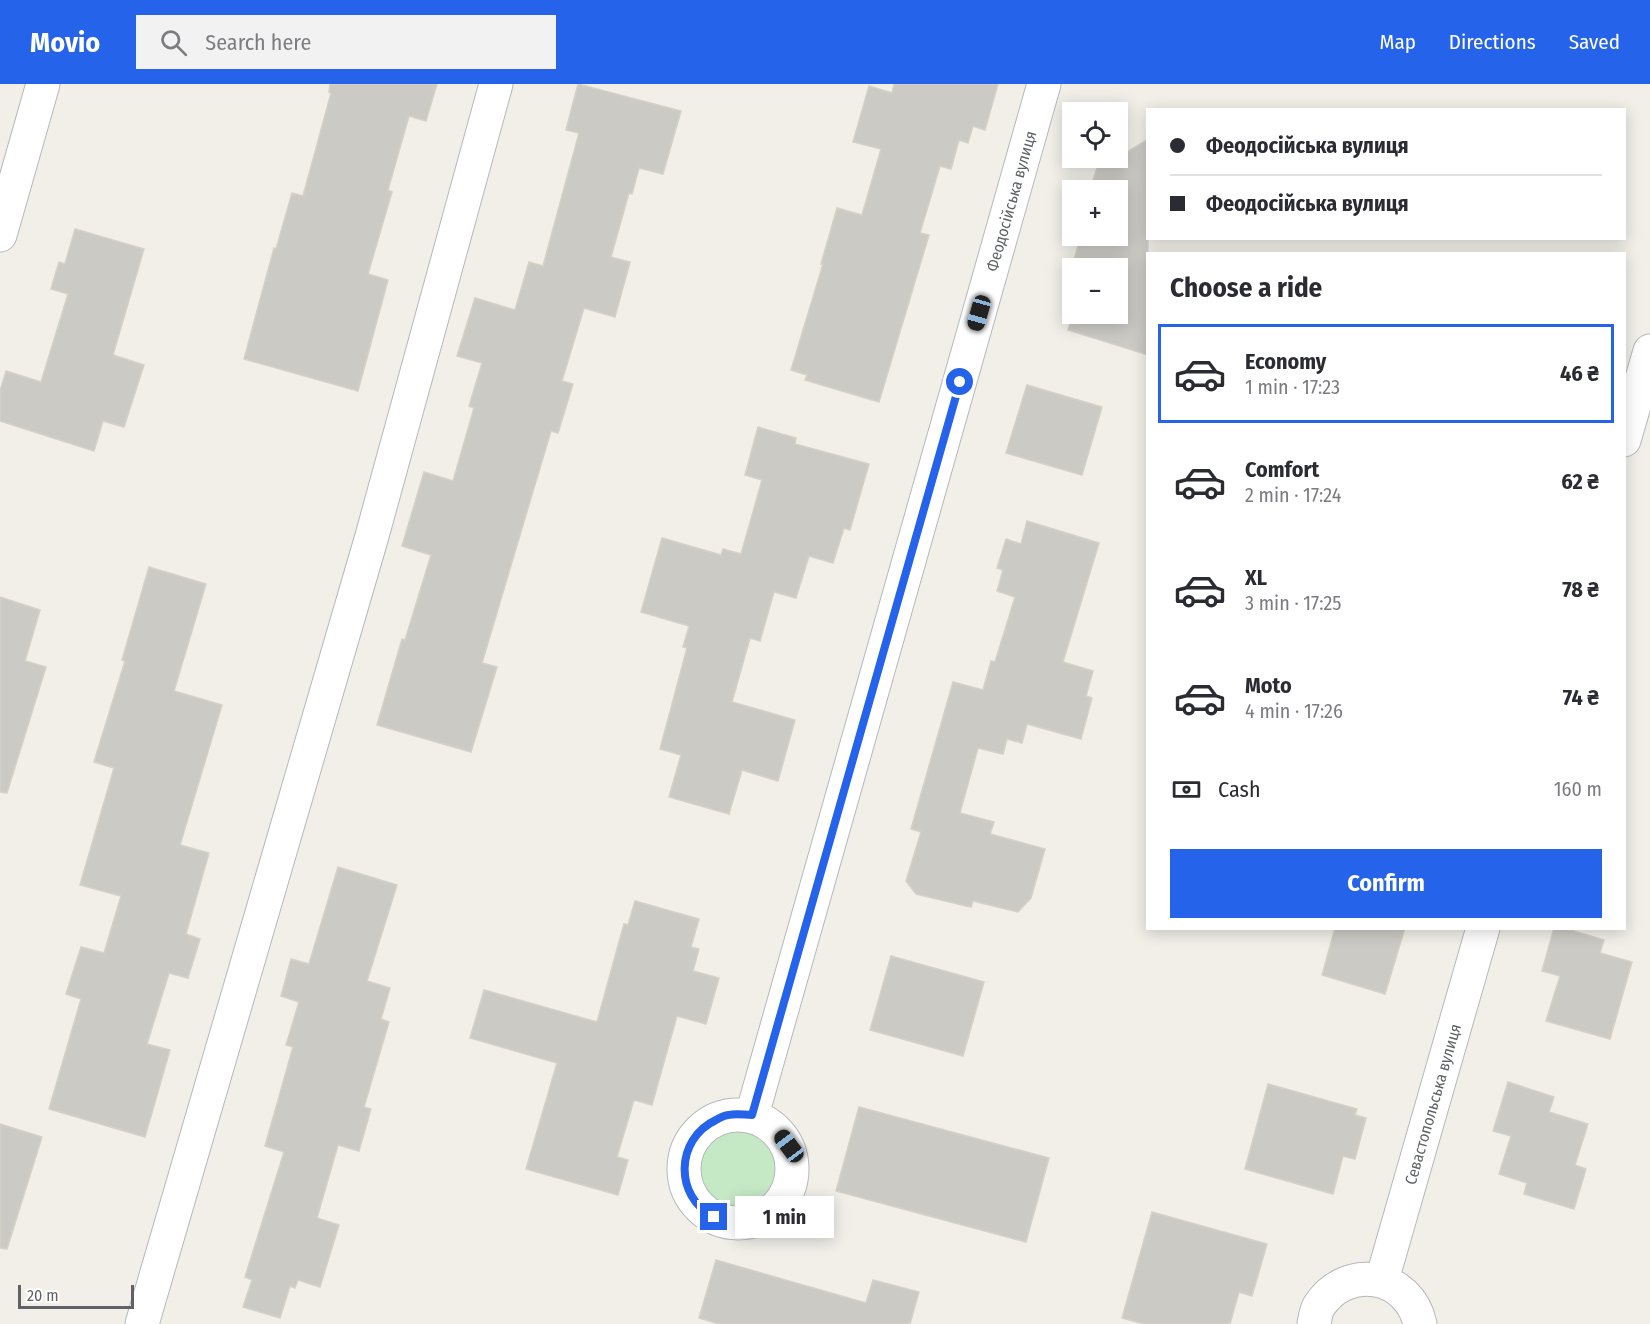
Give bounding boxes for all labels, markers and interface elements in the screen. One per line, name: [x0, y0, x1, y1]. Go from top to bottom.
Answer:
search box: [136, 15, 556, 69]
text: Movio: [30, 26, 100, 59]
icon: search: [157, 26, 190, 59]
text: Search here: [205, 29, 311, 56]
text: Map: [1379, 29, 1416, 55]
text: Directions: [1449, 29, 1536, 55]
text: Saved: [1569, 29, 1620, 55]
map controls: [1062, 102, 1128, 324]
button: locate: [1062, 102, 1128, 168]
street label: Феодосійська вулиця: [982, 129, 1040, 273]
text: Феодосійська вулиця: [1206, 132, 1409, 159]
button: +: [1062, 180, 1128, 246]
text: Феодосійська вулиця: [1206, 190, 1409, 217]
button: −: [1062, 258, 1128, 324]
text: Choose a ride: [1170, 272, 1322, 304]
car: [965, 293, 993, 333]
icon: car: [1173, 347, 1227, 401]
text: Economy: [1245, 348, 1326, 375]
text: 46 ₴: [1560, 360, 1599, 387]
route start: [946, 368, 973, 395]
text: 1 min · 17:23: [1245, 375, 1340, 399]
icon: car: [1173, 455, 1227, 509]
text: Comfort: [1245, 456, 1319, 483]
text: 62 ₴: [1561, 468, 1599, 495]
text: 2 min · 17:24: [1245, 483, 1341, 507]
icon: car: [1173, 563, 1227, 617]
text: XL: [1245, 564, 1267, 591]
text: 78 ₴: [1562, 576, 1599, 603]
text: 3 min · 17:25: [1245, 591, 1341, 615]
icon: car: [1173, 671, 1227, 725]
text: Moto: [1245, 672, 1292, 699]
text: 74 ₴: [1563, 684, 1599, 711]
text: 4 min · 17:26: [1245, 699, 1343, 723]
icon: cash: [1170, 773, 1203, 806]
text: Cash: [1218, 776, 1261, 803]
text: 160 m: [1554, 777, 1602, 801]
button: Confirm: [1170, 849, 1602, 918]
street label: Севастопольська вулиця: [1401, 1022, 1465, 1187]
car: [771, 1126, 807, 1166]
callout: 1 min: [735, 1196, 834, 1238]
route end: [700, 1203, 727, 1230]
text: 1 min: [763, 1205, 806, 1229]
scale bar: [18, 1282, 134, 1310]
text: 20 m: [27, 1286, 58, 1305]

